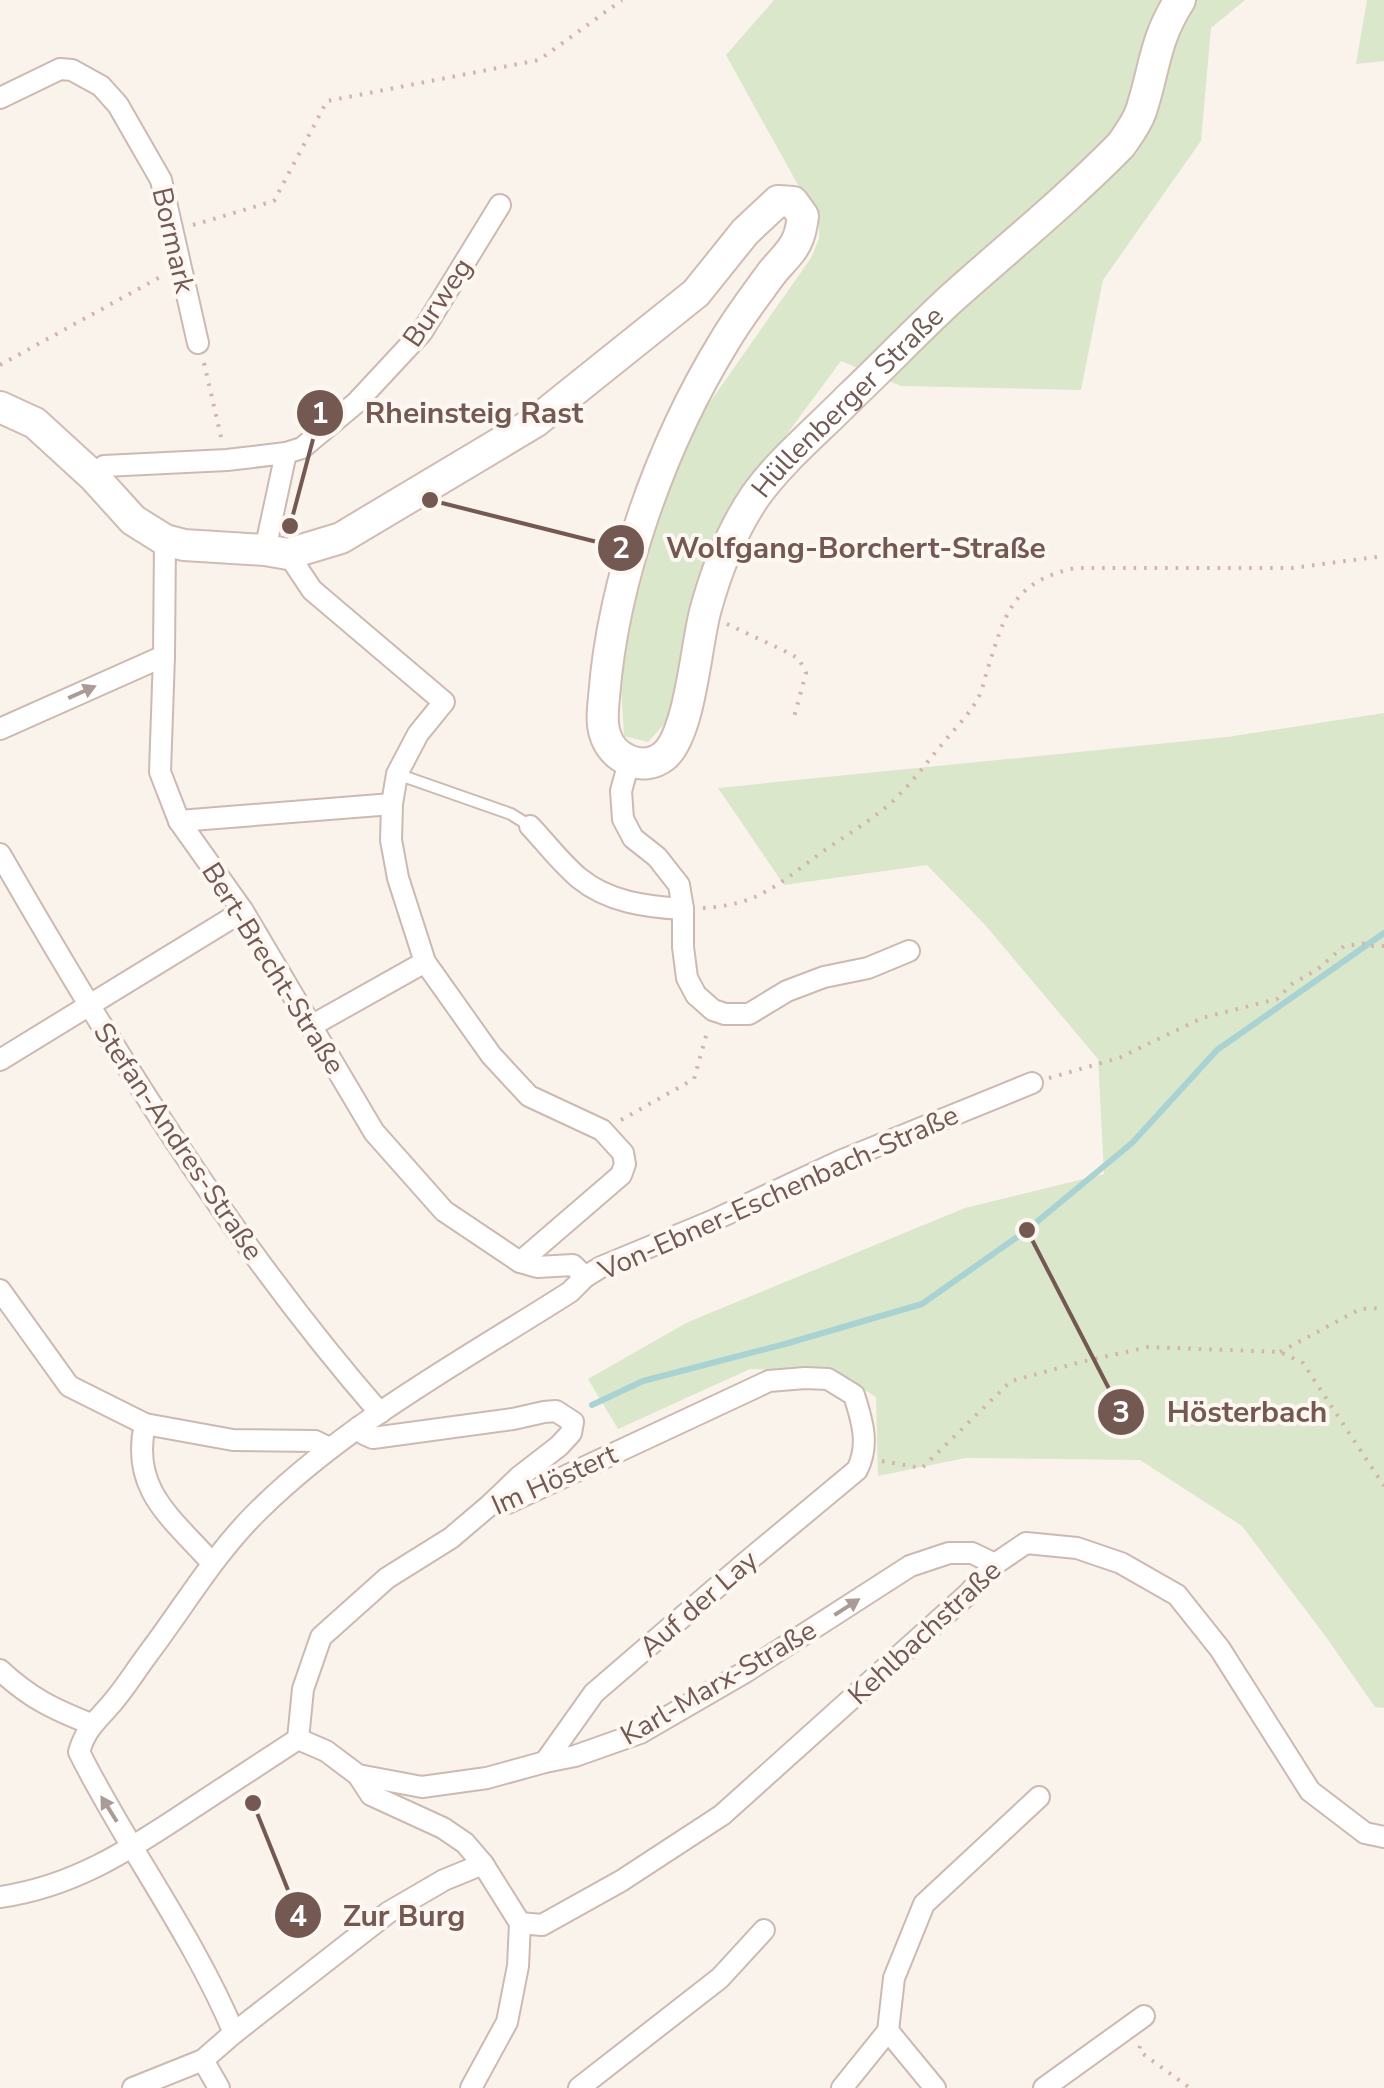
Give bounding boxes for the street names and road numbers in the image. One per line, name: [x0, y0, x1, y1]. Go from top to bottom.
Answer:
street label: Bormark: [142, 184, 204, 298]
street label: Burweg: [394, 250, 482, 355]
street label: Hüllenberger Straße: [743, 298, 952, 506]
street label: Bert-Brecht-Straße: [193, 855, 354, 1082]
street label: Stefan-Andres-Straße: [84, 1015, 272, 1268]
street label: Von-Ebner-Eschenbach-Straße: [592, 1096, 964, 1290]
street label: Im Höstert: [486, 1435, 623, 1524]
street label: Auf der Lay: [631, 1541, 766, 1666]
street label: Kehlbachstraße: [840, 1552, 1009, 1714]
street label: Karl-Marx-Straße: [614, 1611, 823, 1754]

